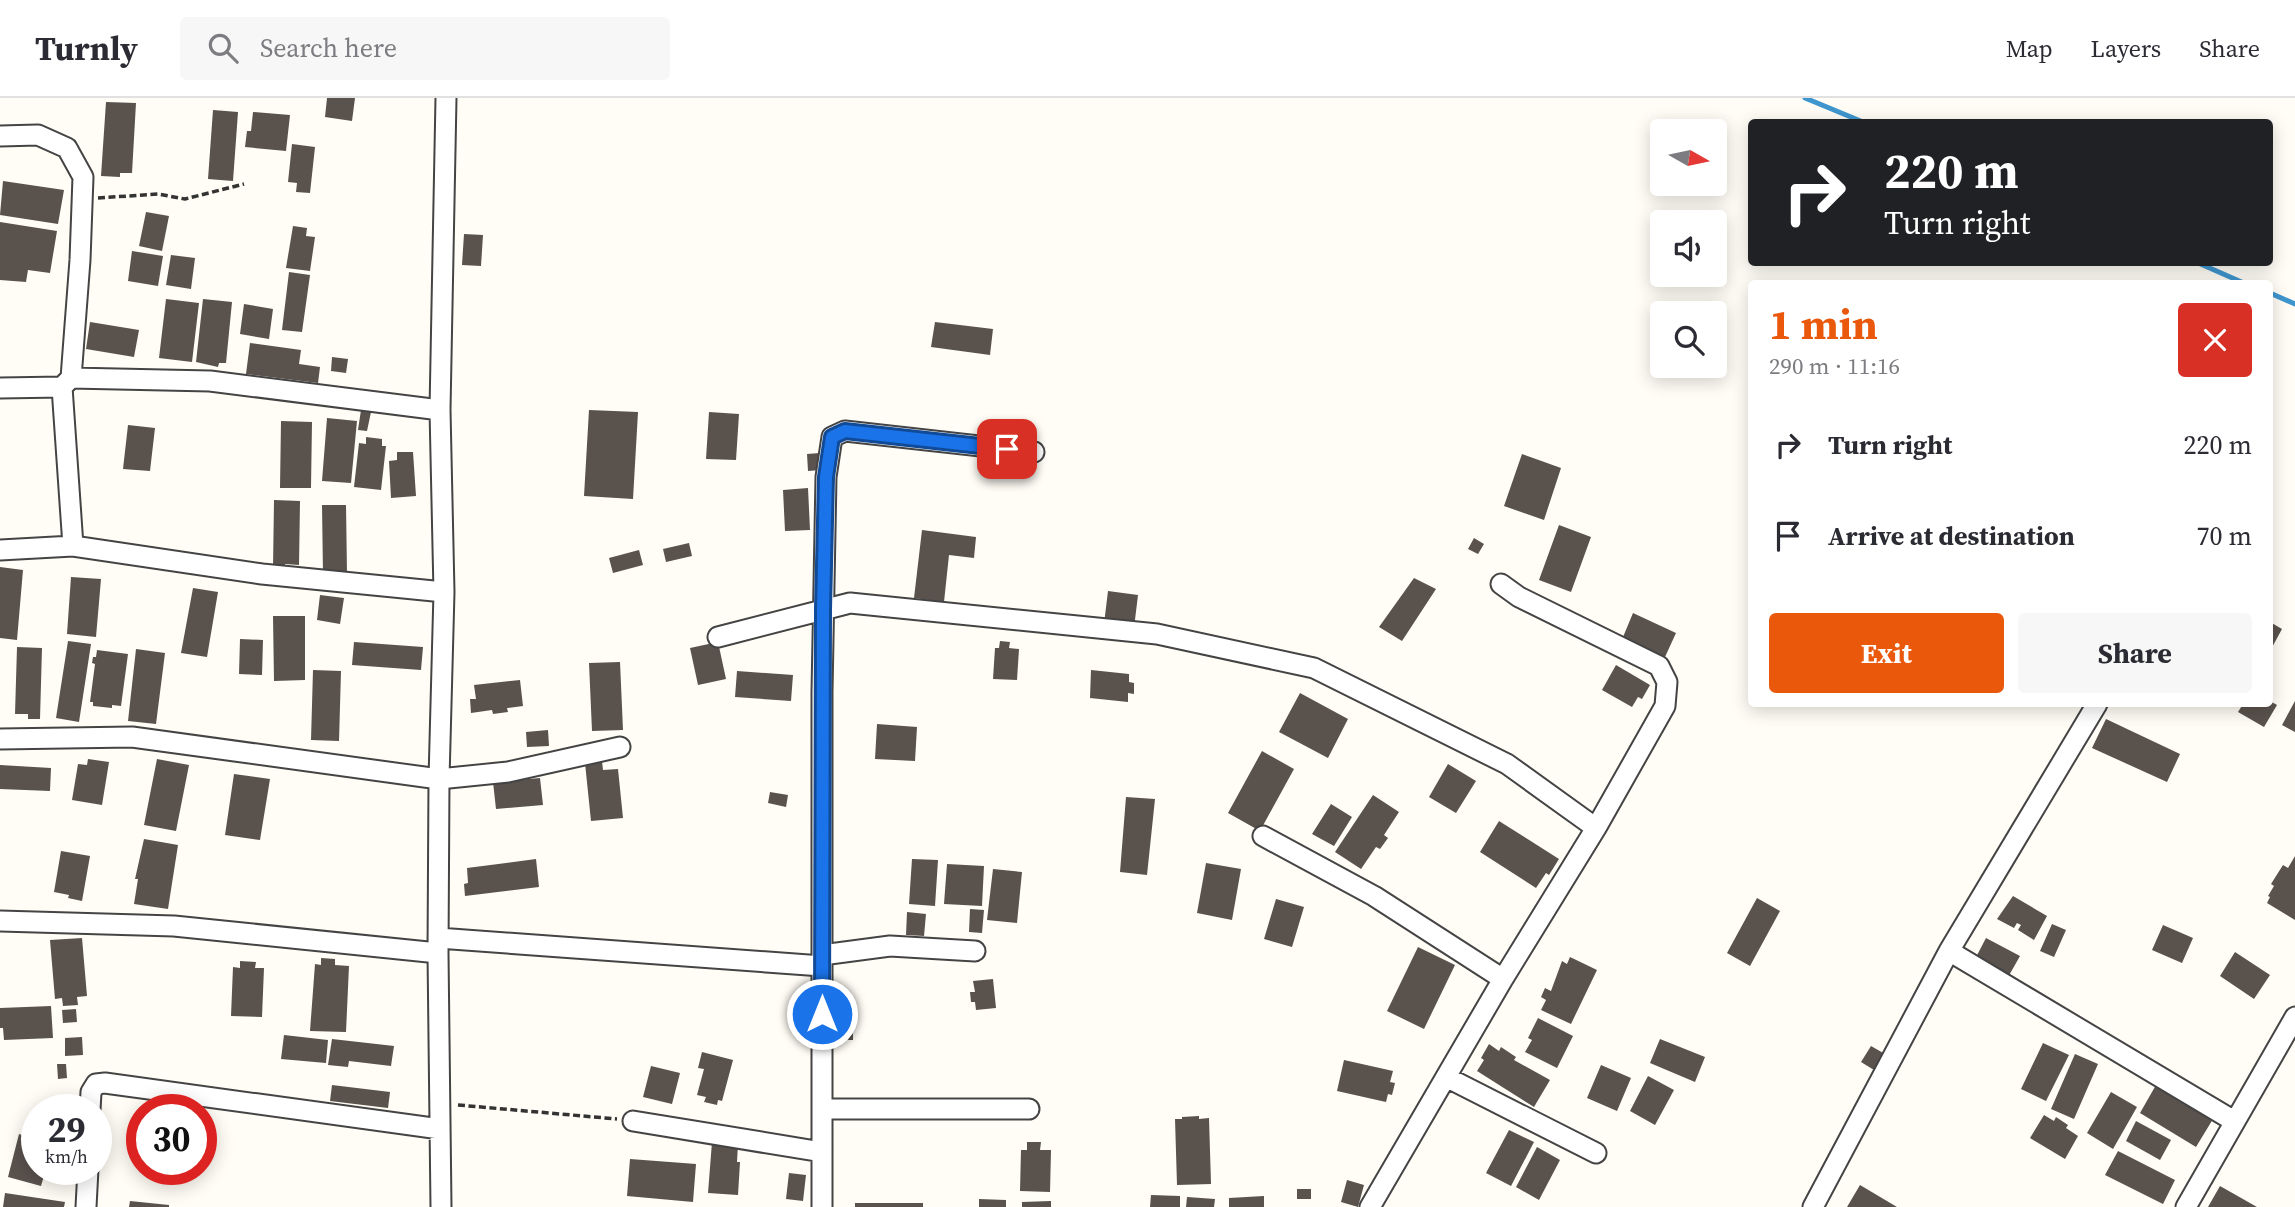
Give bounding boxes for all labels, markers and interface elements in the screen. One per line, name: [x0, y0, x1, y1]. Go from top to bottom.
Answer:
search box: [180, 17, 670, 80]
text: Turnly: [35, 26, 138, 71]
icon: search: [204, 29, 242, 67]
text: Search here: [260, 30, 397, 66]
text: Map: [2006, 32, 2053, 65]
text: Layers: [2091, 32, 2161, 65]
text: Share: [2199, 32, 2260, 65]
north arrow: [1650, 119, 1727, 196]
map controls: [1650, 119, 1727, 378]
text: 220 m: [1884, 137, 2019, 204]
icon: right: [1769, 147, 1860, 238]
text: Turn right: [1884, 201, 2030, 245]
button: sound: [1650, 210, 1727, 287]
text: 1 min: [1769, 295, 1878, 353]
button: search: [1650, 301, 1727, 378]
button: close: [2178, 303, 2252, 377]
text: 290 m · 11:16: [1769, 350, 1900, 382]
pin: [977, 419, 1037, 479]
icon: right: [1769, 426, 1807, 464]
text: Turn right: [1828, 427, 1952, 463]
text: 220 m: [2184, 427, 2252, 463]
icon: arrive: [988, 430, 1026, 468]
icon: arrive: [1769, 517, 1807, 555]
text: Arrive at destination: [1828, 518, 2075, 554]
text: 70 m: [2197, 518, 2252, 554]
button: Exit: [1769, 613, 2004, 693]
button: Share: [2018, 613, 2252, 693]
position arrow: [785, 977, 859, 1051]
speed limit sign: 30: [126, 1094, 217, 1185]
text: 29: [48, 1106, 85, 1154]
text: km/h: [45, 1144, 88, 1169]

